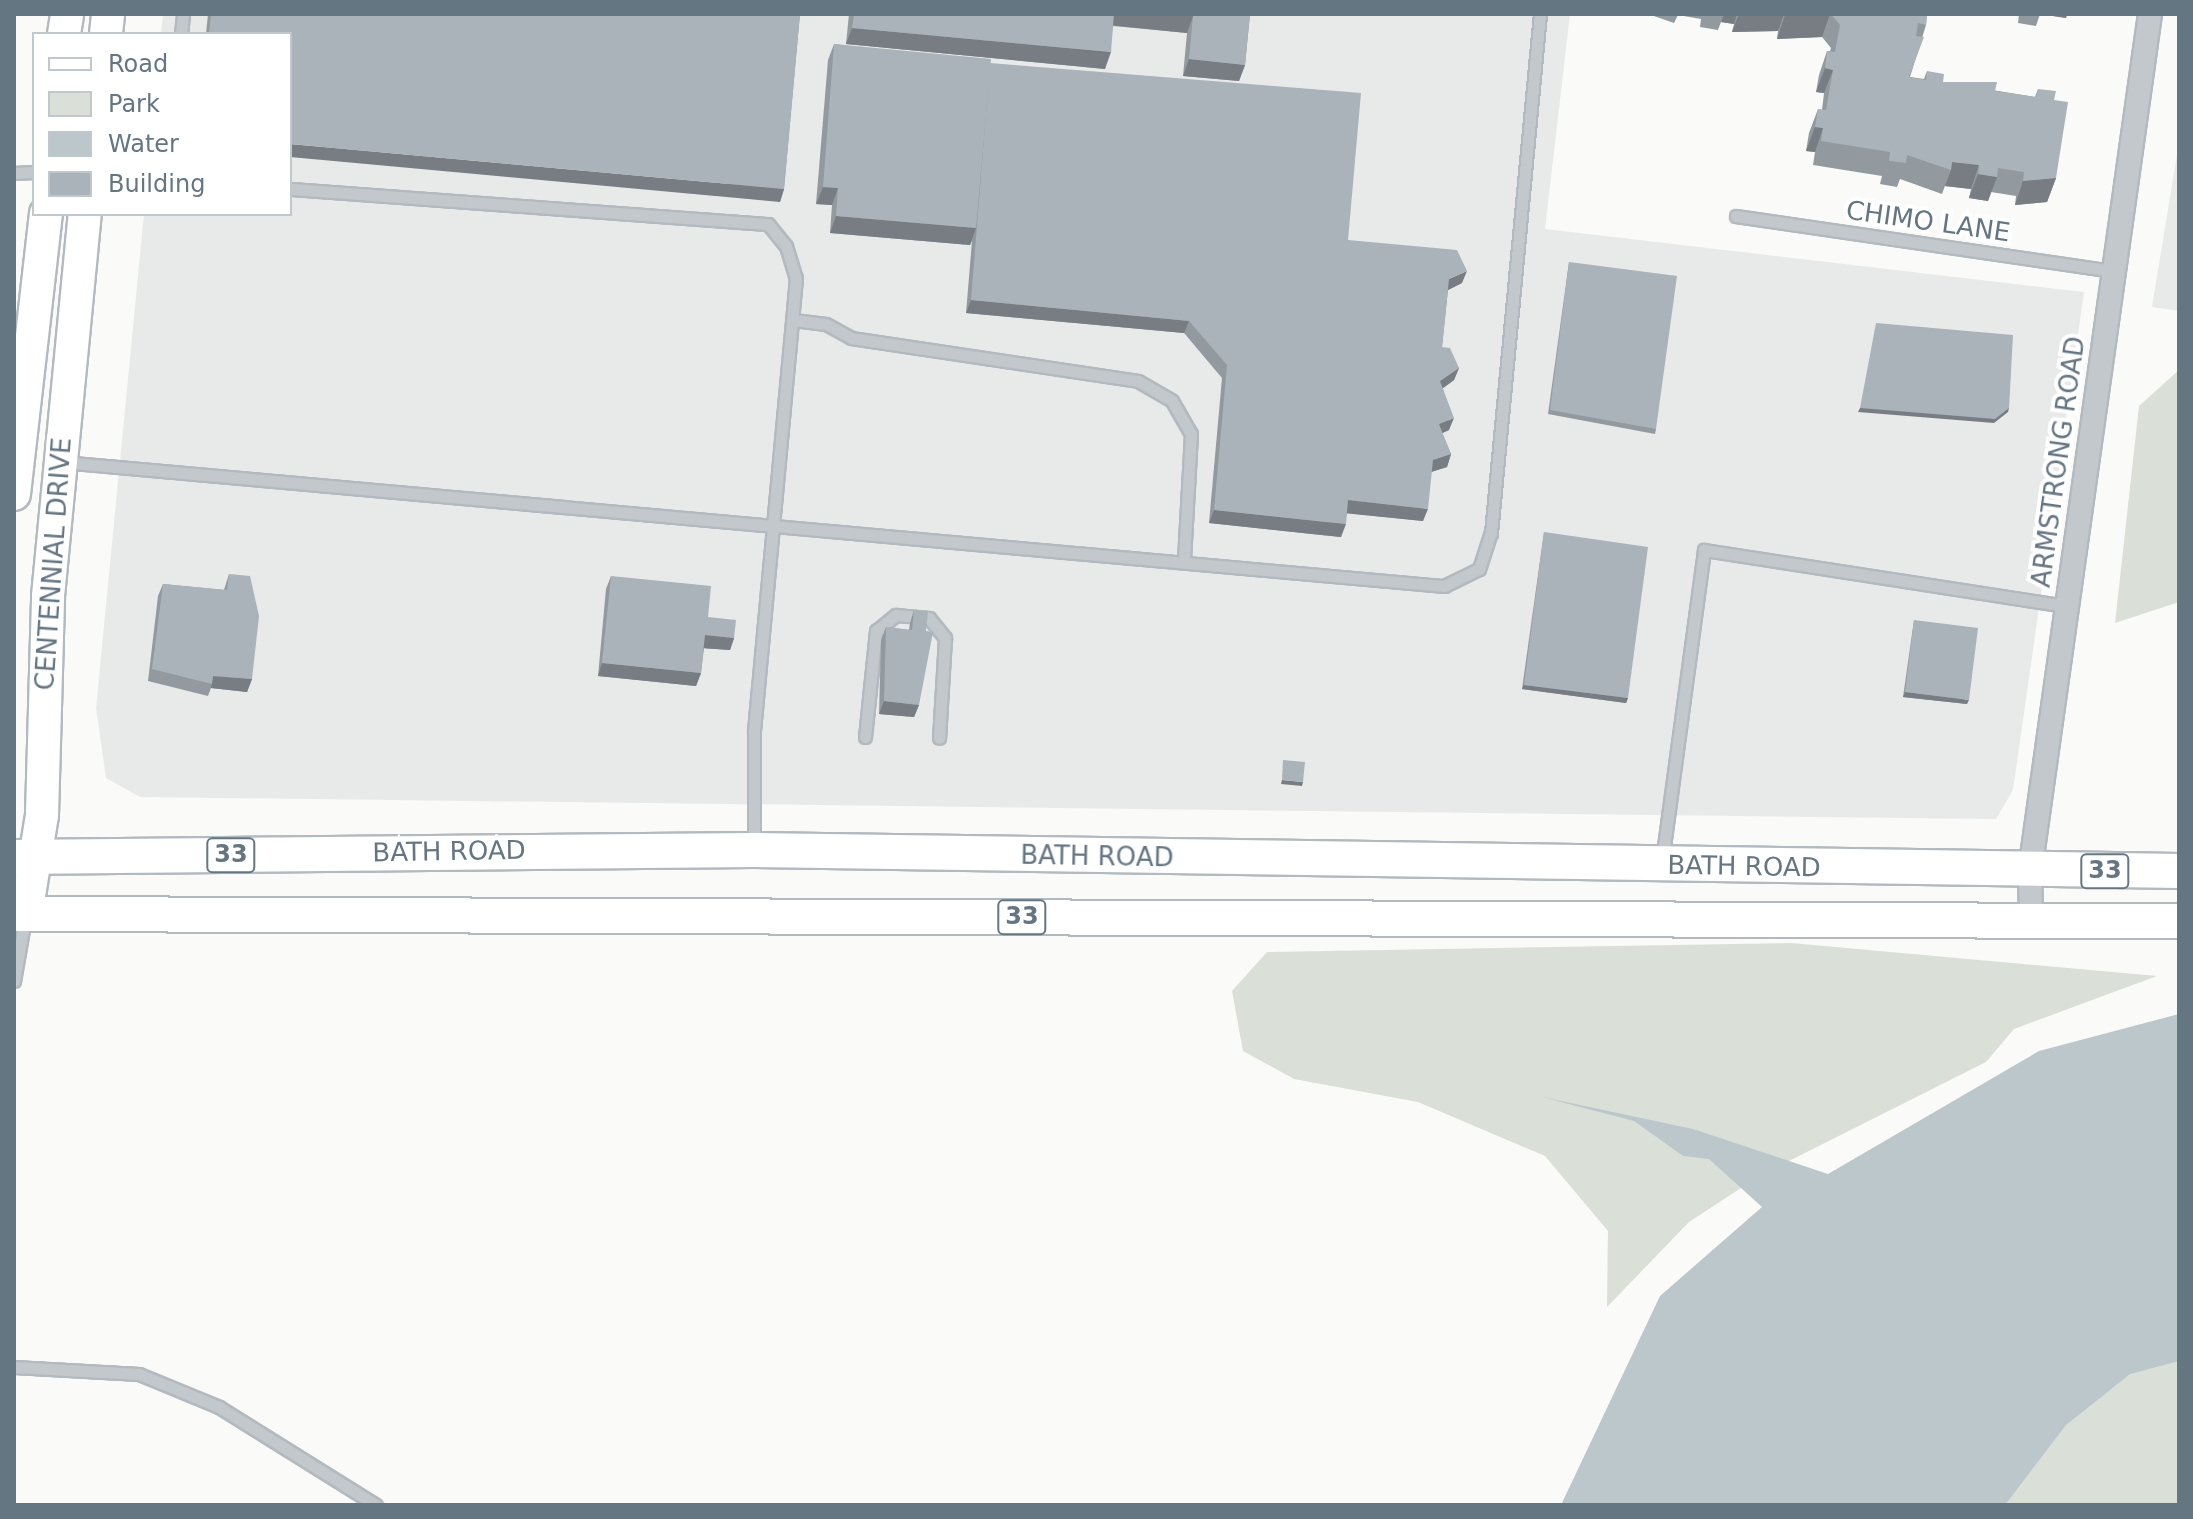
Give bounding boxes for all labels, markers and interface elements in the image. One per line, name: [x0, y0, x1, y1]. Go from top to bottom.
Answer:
legend: [32, 32, 292, 216]
text: Road: [108, 50, 168, 78]
text: Park: [108, 90, 160, 118]
text: Water: [108, 130, 179, 158]
text: Building: [108, 170, 205, 198]
street label: CHIMO LANE: [1844, 195, 2012, 249]
street label: ARMSTRONG ROAD: [2026, 335, 2092, 589]
street label: CENTENNIAL DRIVE: [30, 437, 78, 691]
road number: 33: [205, 835, 257, 875]
street label: BATH ROAD: [372, 835, 526, 869]
street label: BATH ROAD: [1020, 840, 1174, 874]
street label: BATH ROAD: [1667, 850, 1821, 884]
road number: 33: [2079, 851, 2131, 891]
road number: 33: [996, 897, 1048, 937]

